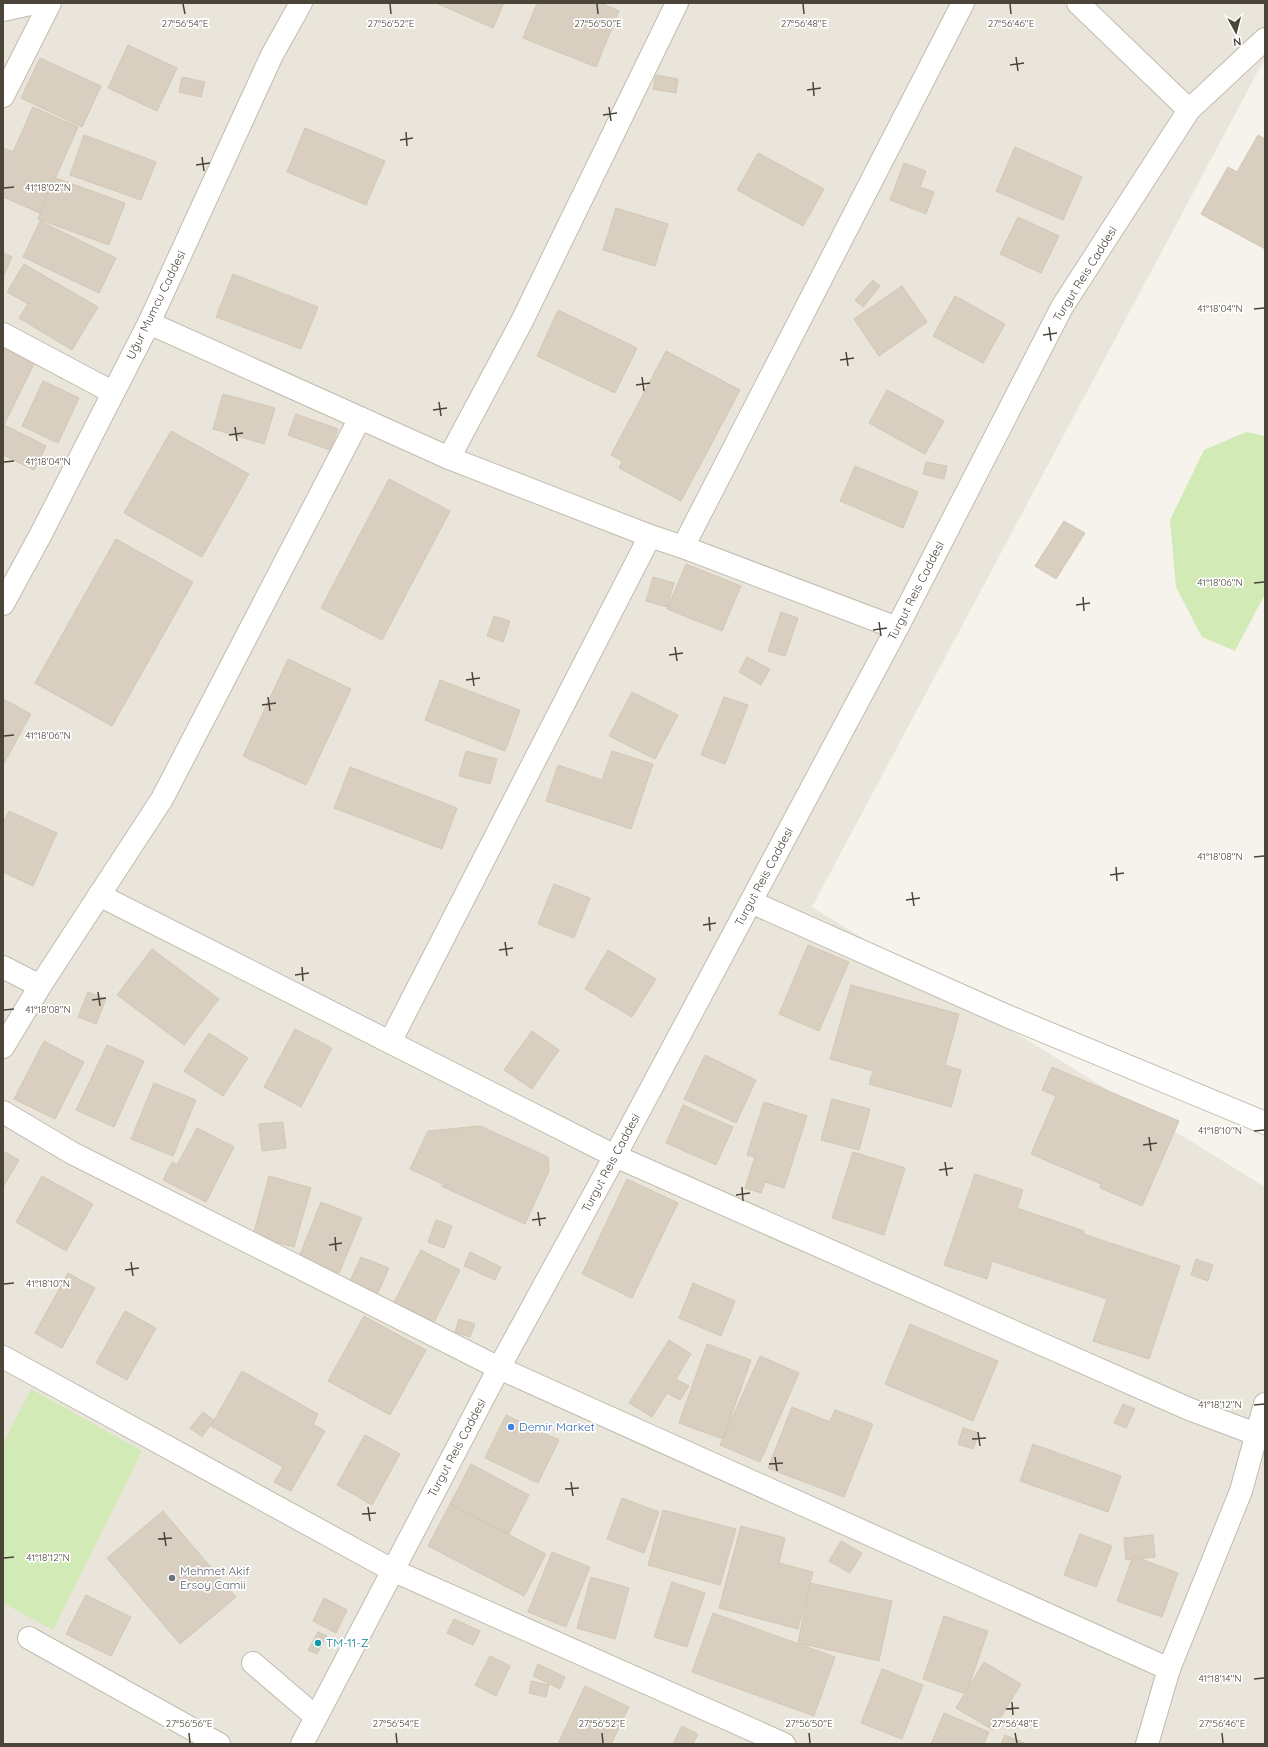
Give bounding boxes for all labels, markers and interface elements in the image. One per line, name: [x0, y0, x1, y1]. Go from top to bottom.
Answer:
north arrow: [1216, 12, 1256, 52]
text: 27°56'54"E: [162, 17, 209, 30]
text: 27°56'52"E: [367, 17, 415, 30]
text: 27°56'50"E: [574, 17, 622, 30]
text: 27°56'48"E: [781, 17, 828, 30]
text: 27°56'46"E: [988, 17, 1035, 30]
text: N: [1232, 34, 1242, 49]
text: 41°18'02"N: [25, 181, 71, 194]
street label: Turgut Reis Caddesi: [1049, 223, 1120, 324]
street label: Uğur Mumcu Caddesi: [123, 248, 188, 362]
text: 41°18'04"N: [1197, 302, 1243, 315]
text: 41°18'04"N: [25, 455, 71, 468]
street label: Turgut Reis Caddesi: [884, 539, 947, 643]
text: 41°18'06"N: [1197, 576, 1243, 589]
text: 41°18'06"N: [25, 729, 71, 742]
street label: Turgut Reis Caddesi: [731, 825, 796, 929]
text: 41°18'08"N: [1197, 850, 1243, 863]
text: 41°18'08"N: [25, 1003, 71, 1016]
street label: Turgut Reis Caddesi: [578, 1111, 643, 1215]
text: 41°18'10"N: [1198, 1124, 1242, 1137]
text: 41°18'10"N: [26, 1277, 70, 1290]
street label: Turgut Reis Caddesi: [424, 1396, 489, 1500]
text: 41°18'12"N: [1198, 1398, 1242, 1411]
place label: Demir Market: [519, 1419, 595, 1434]
marker: Demir Market: [506, 1422, 516, 1432]
text: 41°18'12"N: [26, 1551, 70, 1564]
place label: Mehmet Akif Ersoy Camii: [180, 1563, 250, 1592]
marker: Mehmet Akif Ersoy Camii: [167, 1573, 177, 1583]
place label: TM-11-Z: [326, 1635, 369, 1650]
marker: TM-11-Z: [313, 1638, 323, 1648]
text: 41°18'14"N: [1198, 1672, 1242, 1685]
text: 27°56'56"E: [166, 1717, 213, 1730]
text: 27°56'54"E: [373, 1717, 420, 1730]
text: 27°56'52"E: [578, 1717, 626, 1730]
text: 27°56'50"E: [785, 1717, 833, 1730]
text: 27°56'48"E: [992, 1717, 1039, 1730]
text: 27°56'46"E: [1199, 1717, 1246, 1730]

